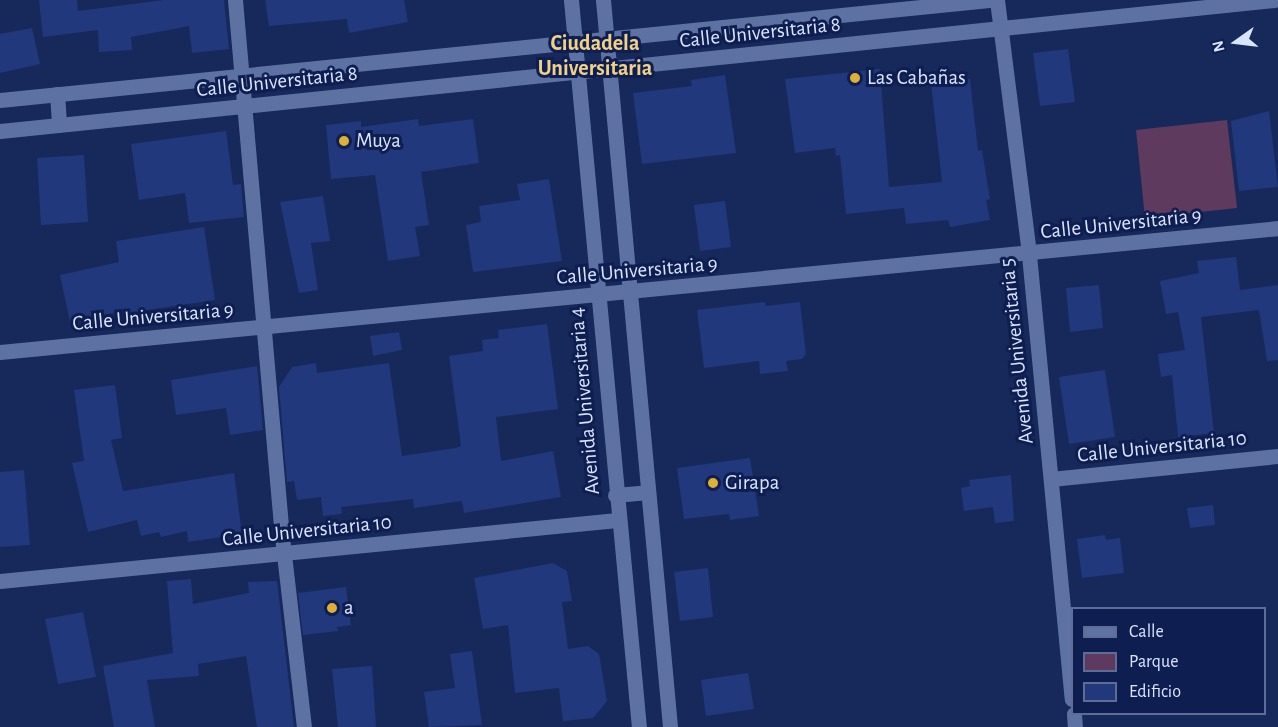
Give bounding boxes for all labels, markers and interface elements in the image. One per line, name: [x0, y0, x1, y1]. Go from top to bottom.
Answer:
street label: Calle Universitaria 8: [678, 12, 842, 54]
north arrow: [1206, 12, 1266, 72]
district label: Ciudadela Universitaria: [538, 30, 652, 82]
text: N: [1209, 39, 1228, 54]
street label: Calle Universitaria 8: [195, 61, 359, 103]
place label: Las Cabañas: [867, 65, 966, 91]
marker: Las Cabañas: [848, 71, 862, 85]
place label: Muya: [356, 128, 401, 154]
marker: Muya: [337, 134, 351, 148]
street label: Calle Universitaria 9: [1039, 203, 1203, 245]
street label: Calle Universitaria 9: [555, 251, 719, 291]
street label: Avenida Universitaria 5: [995, 257, 1039, 445]
street label: Calle Universitaria 9: [71, 297, 235, 337]
street label: Avenida Universitaria 4: [564, 306, 606, 496]
street label: Calle Universitaria 10: [1076, 426, 1248, 468]
place label: Girapa: [725, 470, 779, 496]
marker: Girapa: [706, 476, 720, 490]
street label: Calle Universitaria 10: [221, 510, 393, 552]
place label: a: [344, 595, 354, 621]
marker: a: [325, 601, 339, 615]
legend: [1071, 607, 1266, 715]
text: Calle: [1129, 623, 1164, 641]
text: Parque: [1129, 653, 1178, 671]
text: Edificio: [1129, 683, 1181, 701]

